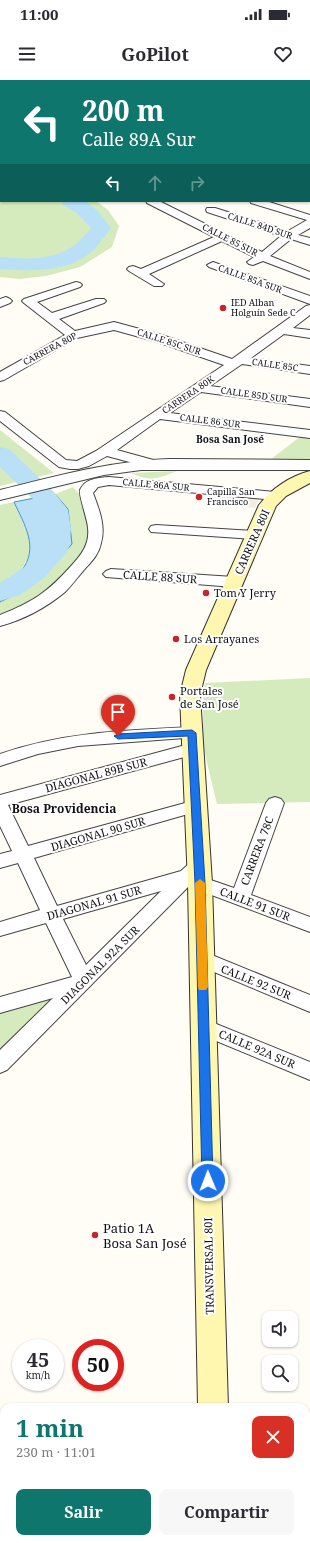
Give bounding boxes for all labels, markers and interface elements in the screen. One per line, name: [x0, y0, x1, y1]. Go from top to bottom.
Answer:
text: 11:00: [20, 4, 58, 24]
text: GoPilot: [121, 42, 189, 66]
icon: menu: [16, 43, 38, 65]
icon: heart: [272, 43, 294, 65]
text: 200 m: [82, 91, 164, 129]
icon: left: [16, 96, 68, 148]
text: Calle 89A Sur: [82, 127, 196, 151]
icon: left: [102, 172, 124, 194]
icon: ahead: [144, 172, 166, 194]
icon: right: [186, 172, 208, 194]
street label: CALLE 84D SUR: [226, 209, 294, 242]
street label: CALLE 85 SUR: [200, 220, 260, 259]
street label: CALLE 85A SUR: [216, 261, 284, 296]
place label: IED Alban Holguín Sede C: [231, 296, 296, 319]
marker: IED Alban Holguín Sede C: [218, 303, 228, 313]
street label: CALLE 85C SUR: [136, 325, 203, 358]
street label: CARRERA 80P: [21, 329, 80, 368]
street label: CALLE 85C: [251, 355, 300, 374]
street label: CARRERA 80K: [159, 372, 217, 417]
street label: CALLE 85D SUR: [220, 383, 288, 406]
street label: CALLE 86 SUR: [179, 410, 241, 431]
district label: Bosa San José: [196, 432, 264, 446]
street label: CALLE 86A SUR: [122, 475, 190, 494]
place label: Capilla San Francisco: [207, 485, 255, 508]
marker: Capilla San Francisco: [194, 492, 204, 502]
street label: CARRERA 80I: [230, 507, 273, 577]
street label: CALLE 88 SUR: [123, 566, 198, 587]
place label: Tom Y Jerry: [214, 585, 277, 600]
marker: Tom Y Jerry: [201, 588, 211, 598]
place label: Los Arrayanes: [184, 631, 259, 646]
marker: Los Arrayanes: [171, 634, 181, 644]
place label: Portales de San José: [180, 683, 239, 711]
marker: Portales de San José: [167, 692, 177, 702]
pin: [101, 695, 135, 736]
icon: arrive: [107, 701, 129, 723]
street label: DIAGONAL 89B SUR: [43, 753, 149, 795]
district label: Bosa Providencia: [12, 800, 116, 817]
street label: DIAGONAL 90 SUR: [49, 813, 148, 854]
street label: CARRERA 78C: [237, 814, 277, 887]
street label: DIAGONAL 91 SUR: [45, 882, 144, 923]
street label: CALLE 91 SUR: [218, 883, 293, 924]
street label: DIAGONAL 92A SUR: [57, 922, 143, 1007]
street label: CALLE 92 SUR: [219, 961, 294, 1003]
street label: CALLE 92A SUR: [217, 1026, 299, 1072]
position arrow: [187, 1160, 229, 1202]
street label: TRANSVERSAL 80I: [200, 1217, 217, 1315]
place label: Patio 1A Bosa San José: [103, 1219, 187, 1252]
marker: Patio 1A Bosa San José: [90, 1230, 100, 1240]
map controls: [262, 1311, 298, 1391]
button: sound: [262, 1311, 298, 1347]
speed limit sign: 50: [72, 1339, 124, 1391]
text: 45: [27, 1346, 49, 1373]
button: search: [262, 1355, 298, 1391]
text: km/h: [26, 1368, 50, 1382]
text: 1 min: [16, 1411, 84, 1444]
button: close: [252, 1416, 294, 1458]
text: 230 m · 11:01: [16, 1443, 96, 1461]
button: Salir: [16, 1489, 151, 1535]
button: Compartir: [159, 1489, 294, 1535]

